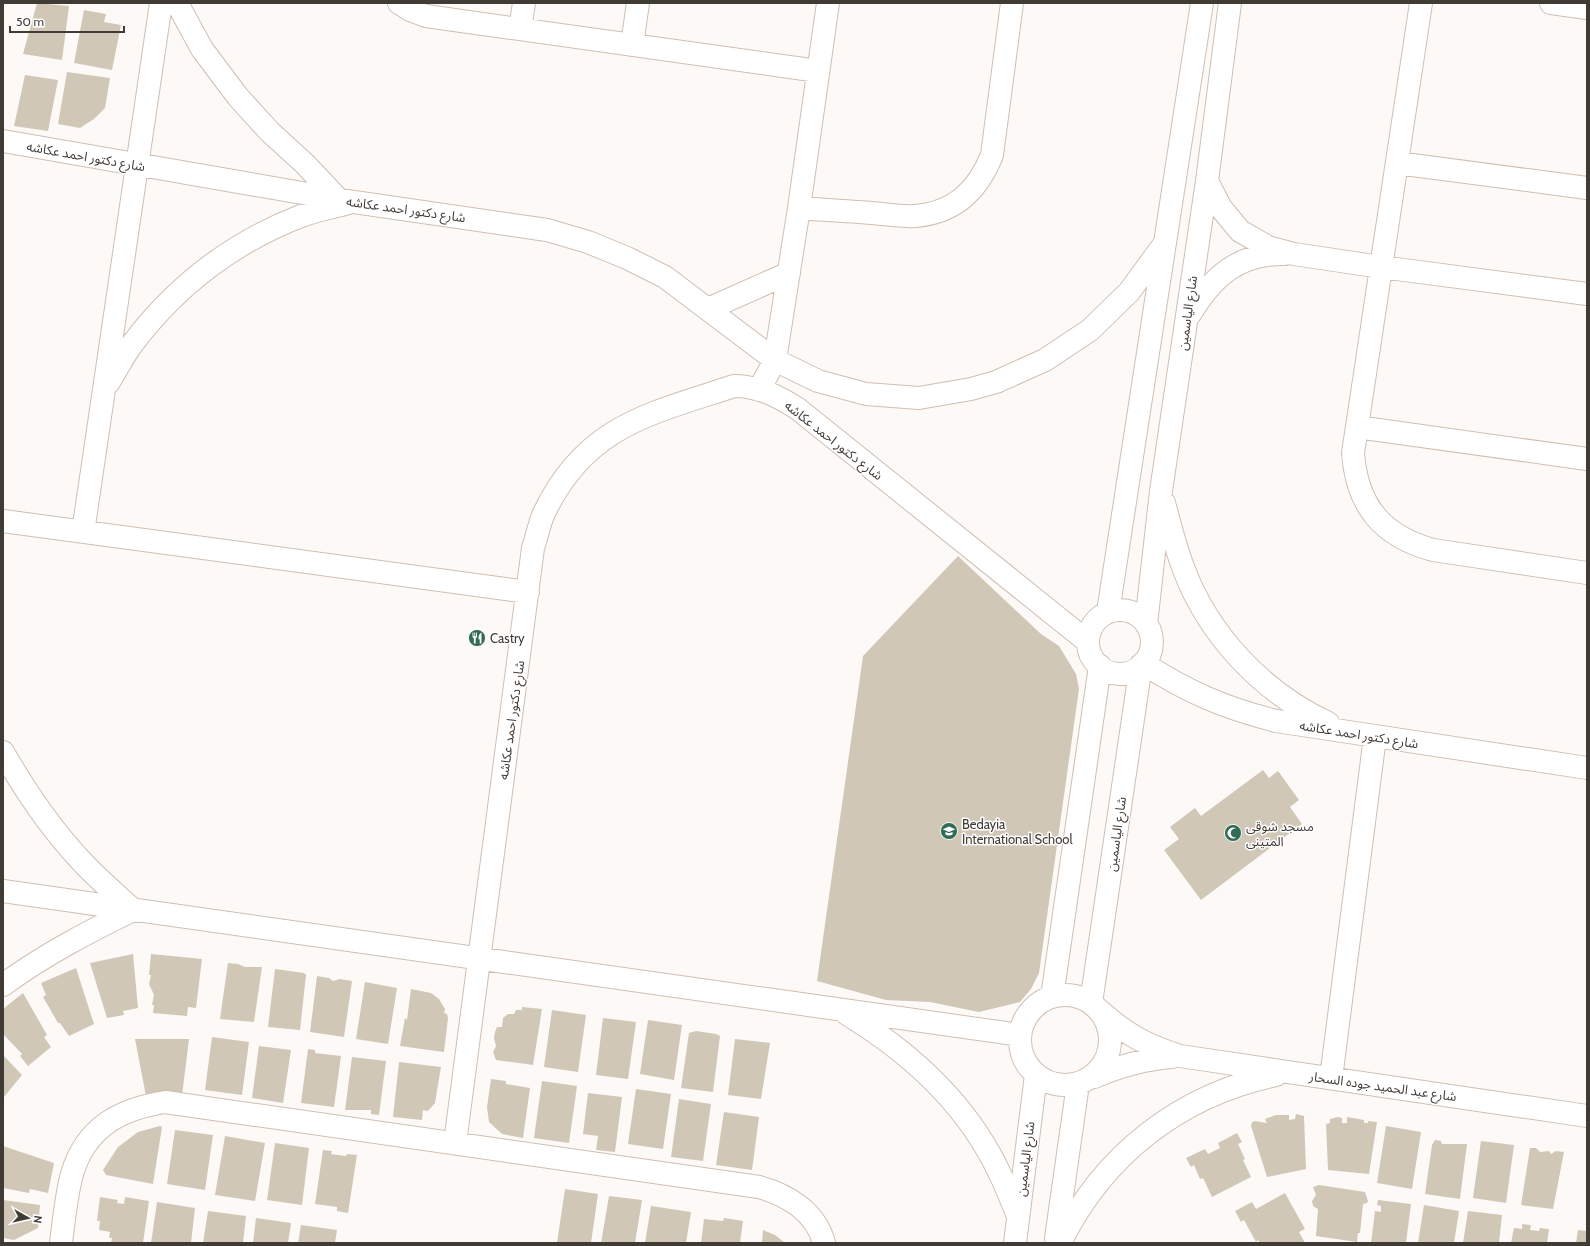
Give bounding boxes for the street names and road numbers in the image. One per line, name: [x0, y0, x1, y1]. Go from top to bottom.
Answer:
street label: شارع دكتور احمد عكاشه: [25, 138, 147, 177]
street label: شارع دكتور احمد عكاشه: [345, 193, 467, 228]
street label: شارع الياسمين: [1174, 275, 1203, 352]
street label: شارع دكتور احمد عكاشه: [780, 397, 886, 486]
street label: شارع دكتور احمد عكاشه: [495, 659, 530, 781]
street label: شارع دكتور احمد عكاشه: [1298, 717, 1420, 754]
street label: شارع الياسمين: [1103, 796, 1132, 873]
street label: شارع عبد الحميد جوده السحار: [1307, 1068, 1458, 1107]
street label: شارع الياسمين: [1012, 1121, 1041, 1198]

